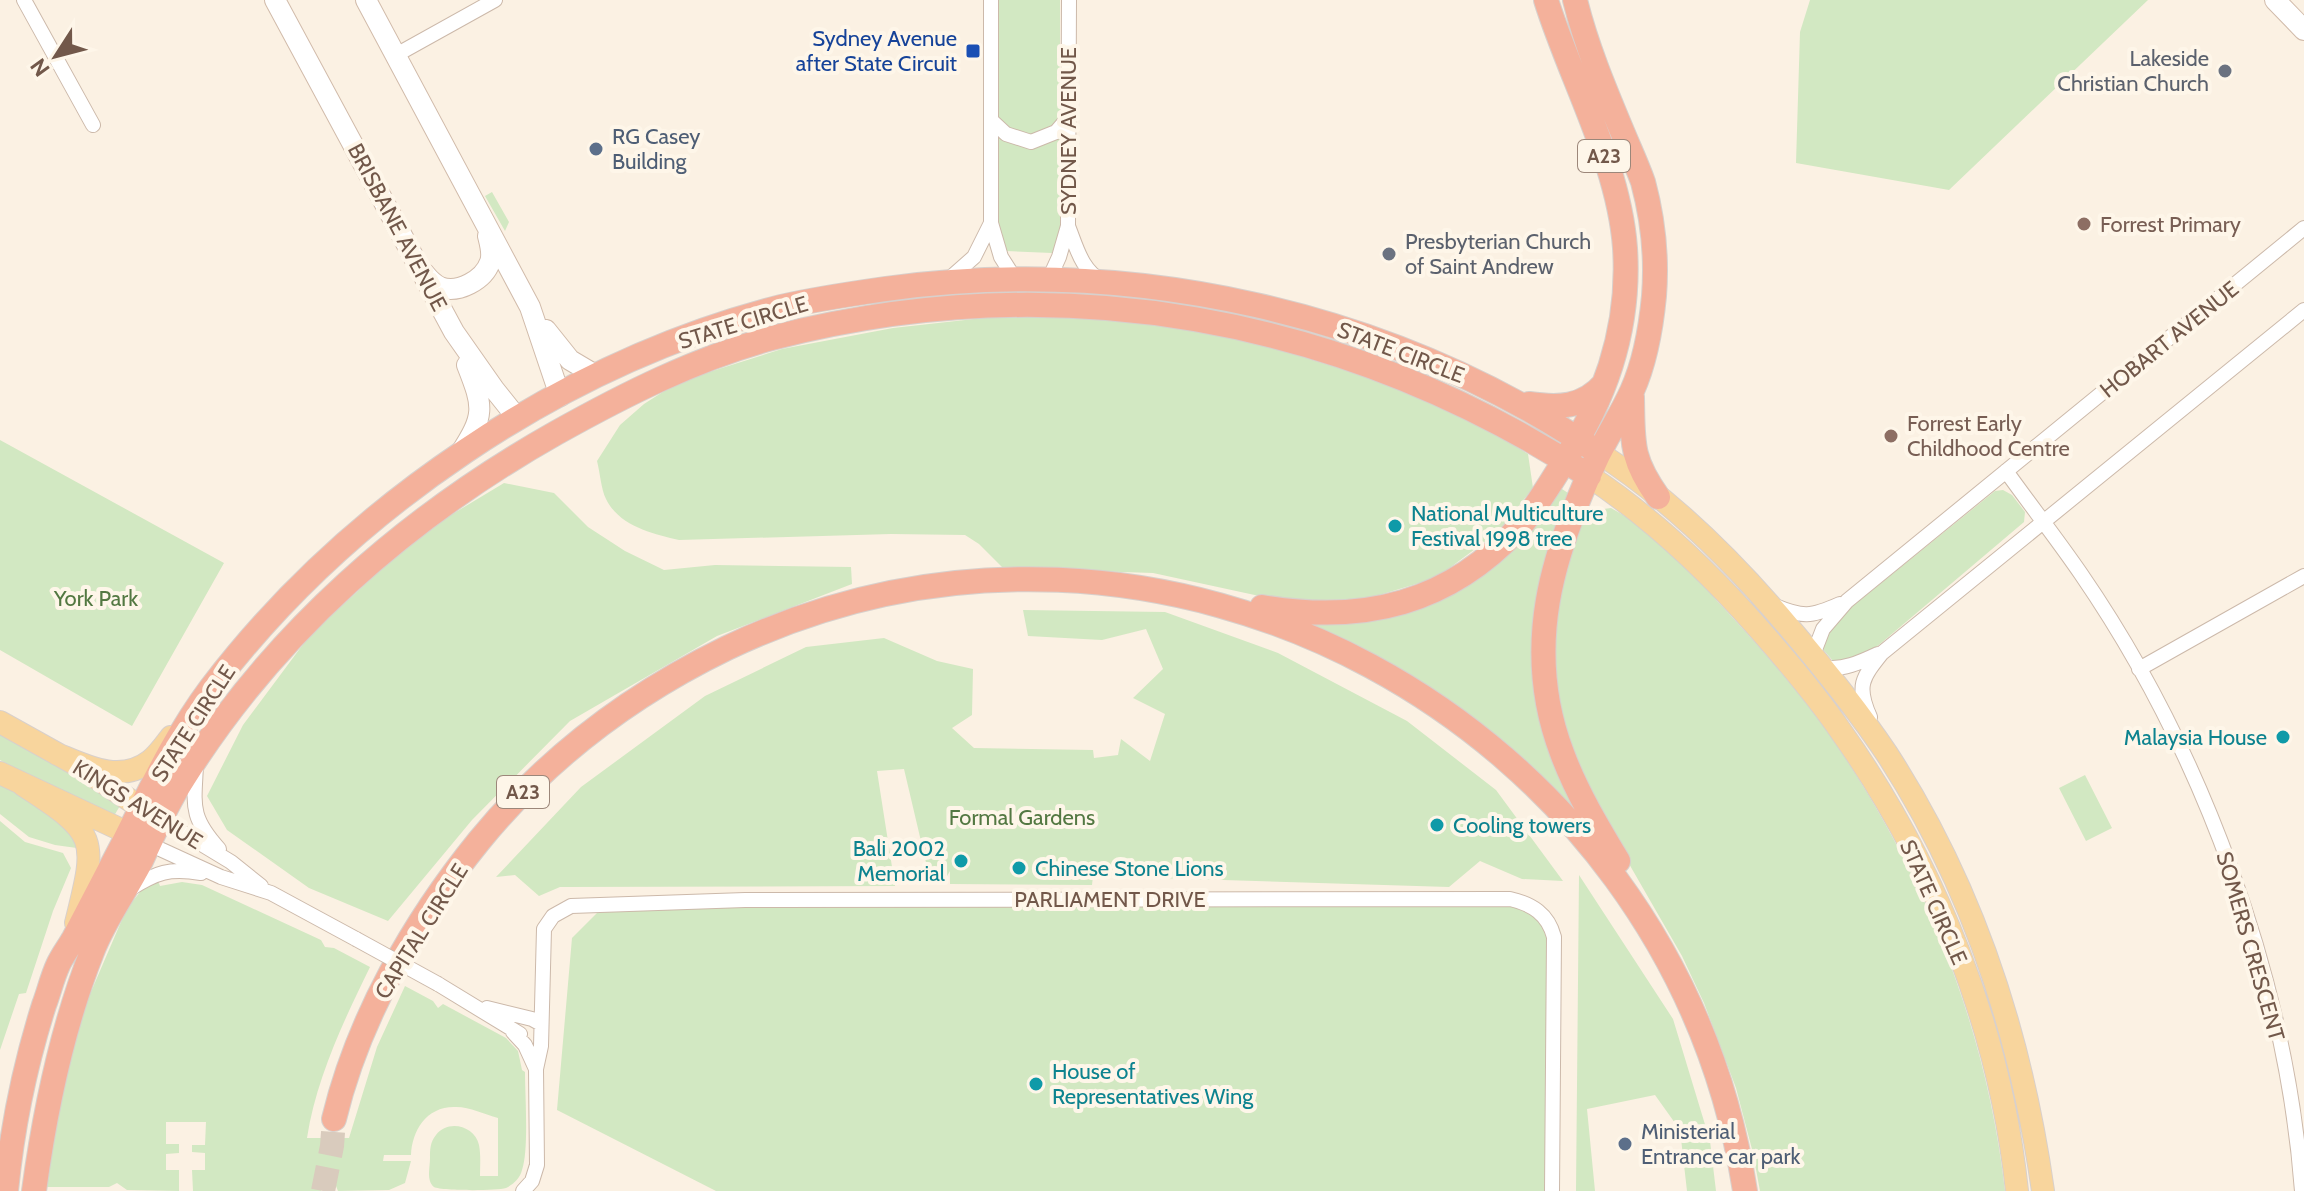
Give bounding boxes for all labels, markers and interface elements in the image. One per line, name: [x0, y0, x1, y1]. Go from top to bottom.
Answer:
north arrow: [16, 16, 96, 96]
place label: Sydney Avenue after State Circuit: [796, 25, 958, 77]
marker: Sydney Avenue after State Circuit: [964, 42, 982, 60]
place label: Lakeside Christian Church: [2057, 45, 2209, 97]
street label: SYDNEY AVENUE: [1055, 47, 1082, 215]
text: N: [25, 53, 56, 82]
marker: Lakeside Christian Church: [2216, 62, 2234, 80]
place label: RG Casey Building: [612, 123, 700, 175]
street label: BRISBANE AVENUE: [342, 139, 453, 316]
marker: RG Casey Building: [587, 140, 605, 158]
road number: A23: [1578, 140, 1630, 172]
place label: Forrest Primary: [2100, 211, 2241, 238]
marker: Forrest Primary: [2075, 215, 2093, 233]
place label: Presbyterian Church of Saint Andrew: [1405, 228, 1591, 280]
marker: Presbyterian Church of Saint Andrew: [1380, 245, 1398, 263]
street label: HOBART AVENUE: [2095, 275, 2244, 404]
street label: STATE CIRCLE: [675, 290, 811, 355]
street label: STATE CIRCLE: [1334, 316, 1468, 389]
place label: Forrest Early Childhood Centre: [1907, 410, 2070, 462]
marker: Forrest Early Childhood Centre: [1882, 427, 1900, 445]
place label: National Multiculture Festival 1998 tree: [1411, 500, 1604, 552]
marker: National Multiculture Festival 1998 tree: [1386, 517, 1404, 535]
park label: York Park: [53, 585, 138, 612]
street label: STATE CIRCLE: [146, 660, 241, 787]
place label: Malaysia House: [2124, 724, 2267, 751]
marker: Malaysia House: [2274, 728, 2292, 746]
street label: KINGS AVENUE: [68, 754, 208, 855]
road number: A23: [497, 776, 549, 808]
park label: Formal Gardens: [949, 804, 1095, 831]
place label: Cooling towers: [1453, 812, 1591, 839]
marker: Cooling towers: [1428, 816, 1446, 834]
place label: Bali 2002 Memorial: [853, 835, 946, 887]
street label: STATE CIRCLE: [1894, 836, 1973, 969]
street label: SOMERS CRESCENT: [2211, 848, 2291, 1044]
marker: Bali 2002 Memorial: [952, 852, 970, 870]
place label: Chinese Stone Lions: [1035, 855, 1224, 882]
street label: CAPITAL CIRCLE: [369, 859, 474, 1004]
marker: Chinese Stone Lions: [1010, 859, 1028, 877]
street label: PARLIAMENT DRIVE: [1014, 886, 1206, 913]
place label: House of Representatives Wing: [1052, 1058, 1254, 1110]
marker: House of Representatives Wing: [1027, 1075, 1045, 1093]
place label: Ministerial Entrance car park: [1641, 1118, 1800, 1170]
marker: Ministerial Entrance car park: [1616, 1135, 1634, 1153]

